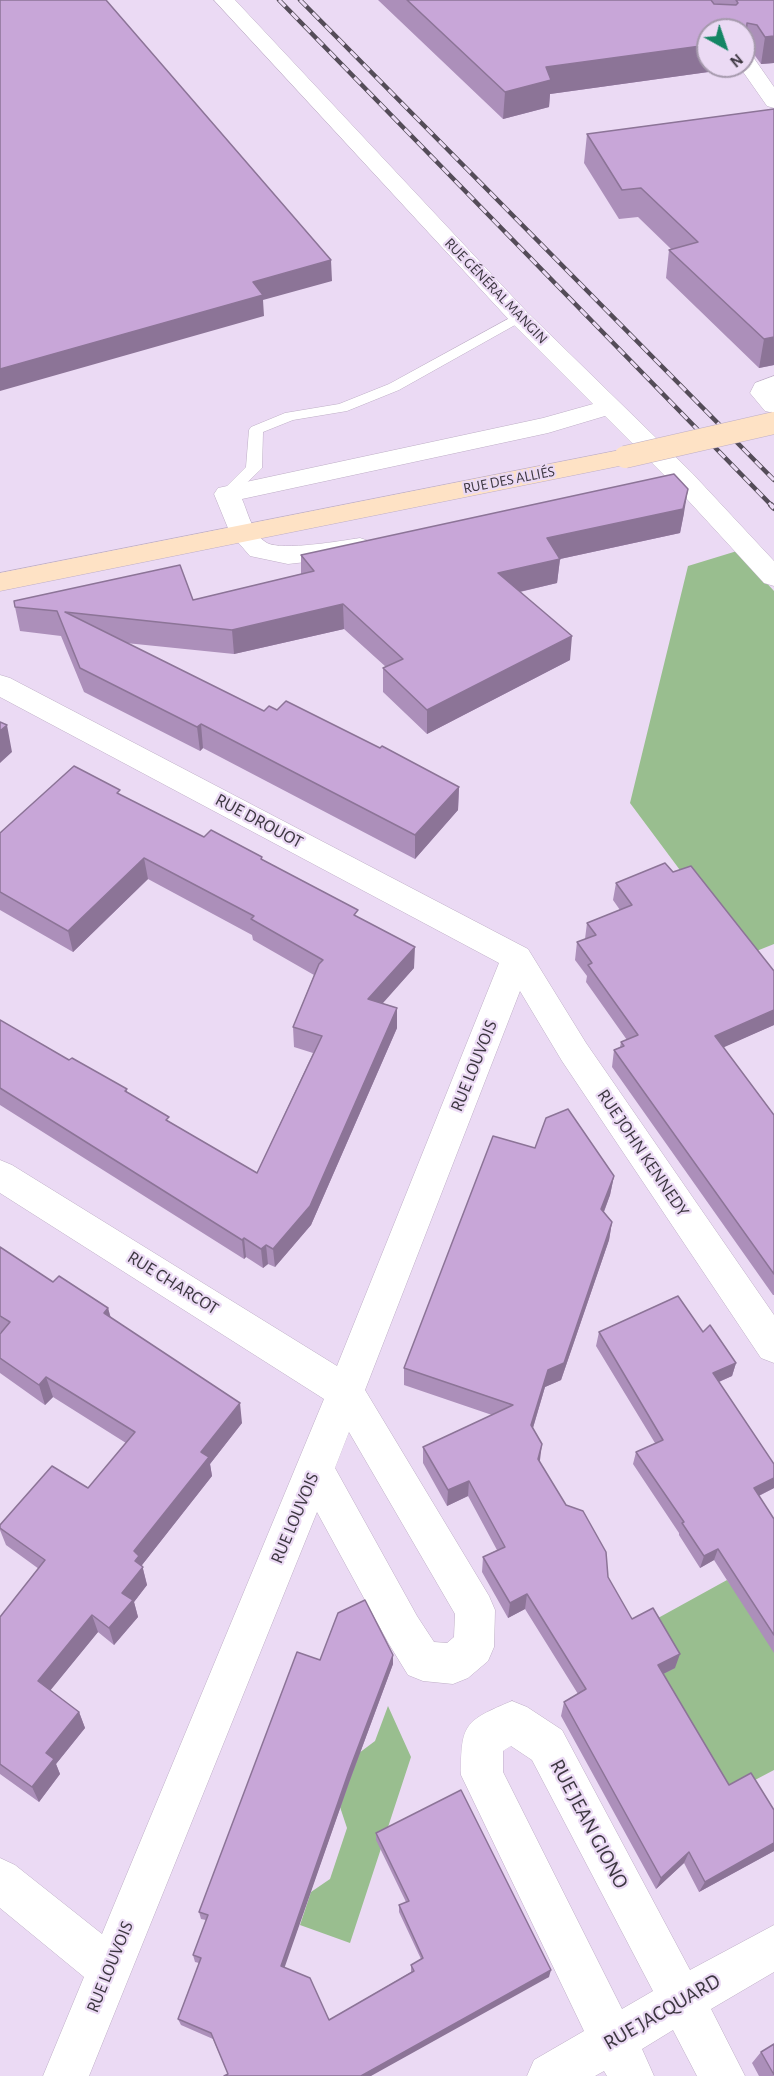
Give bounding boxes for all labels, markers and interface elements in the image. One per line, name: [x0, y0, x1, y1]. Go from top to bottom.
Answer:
north arrow: [696, 18, 756, 78]
text: N: [727, 51, 746, 70]
street label: RUE GÉNÉRAL MANGIN: [441, 234, 551, 348]
street label: RUE DES ALLIÉS: [462, 462, 556, 498]
street label: RUE DROUOT: [211, 789, 307, 853]
street label: RUE LOUVOIS: [446, 1017, 502, 1115]
street label: RUE JOHN KENNEDY: [592, 1085, 694, 1221]
street label: RUE CHARCOT: [123, 1246, 223, 1320]
street label: RUE LOUVOIS: [266, 1469, 324, 1567]
street label: RUE JEAN GIONO: [544, 1755, 634, 1893]
street label: RUE LOUVOIS: [82, 1918, 138, 2016]
street label: RUE JACQUARD: [599, 1968, 725, 2056]

